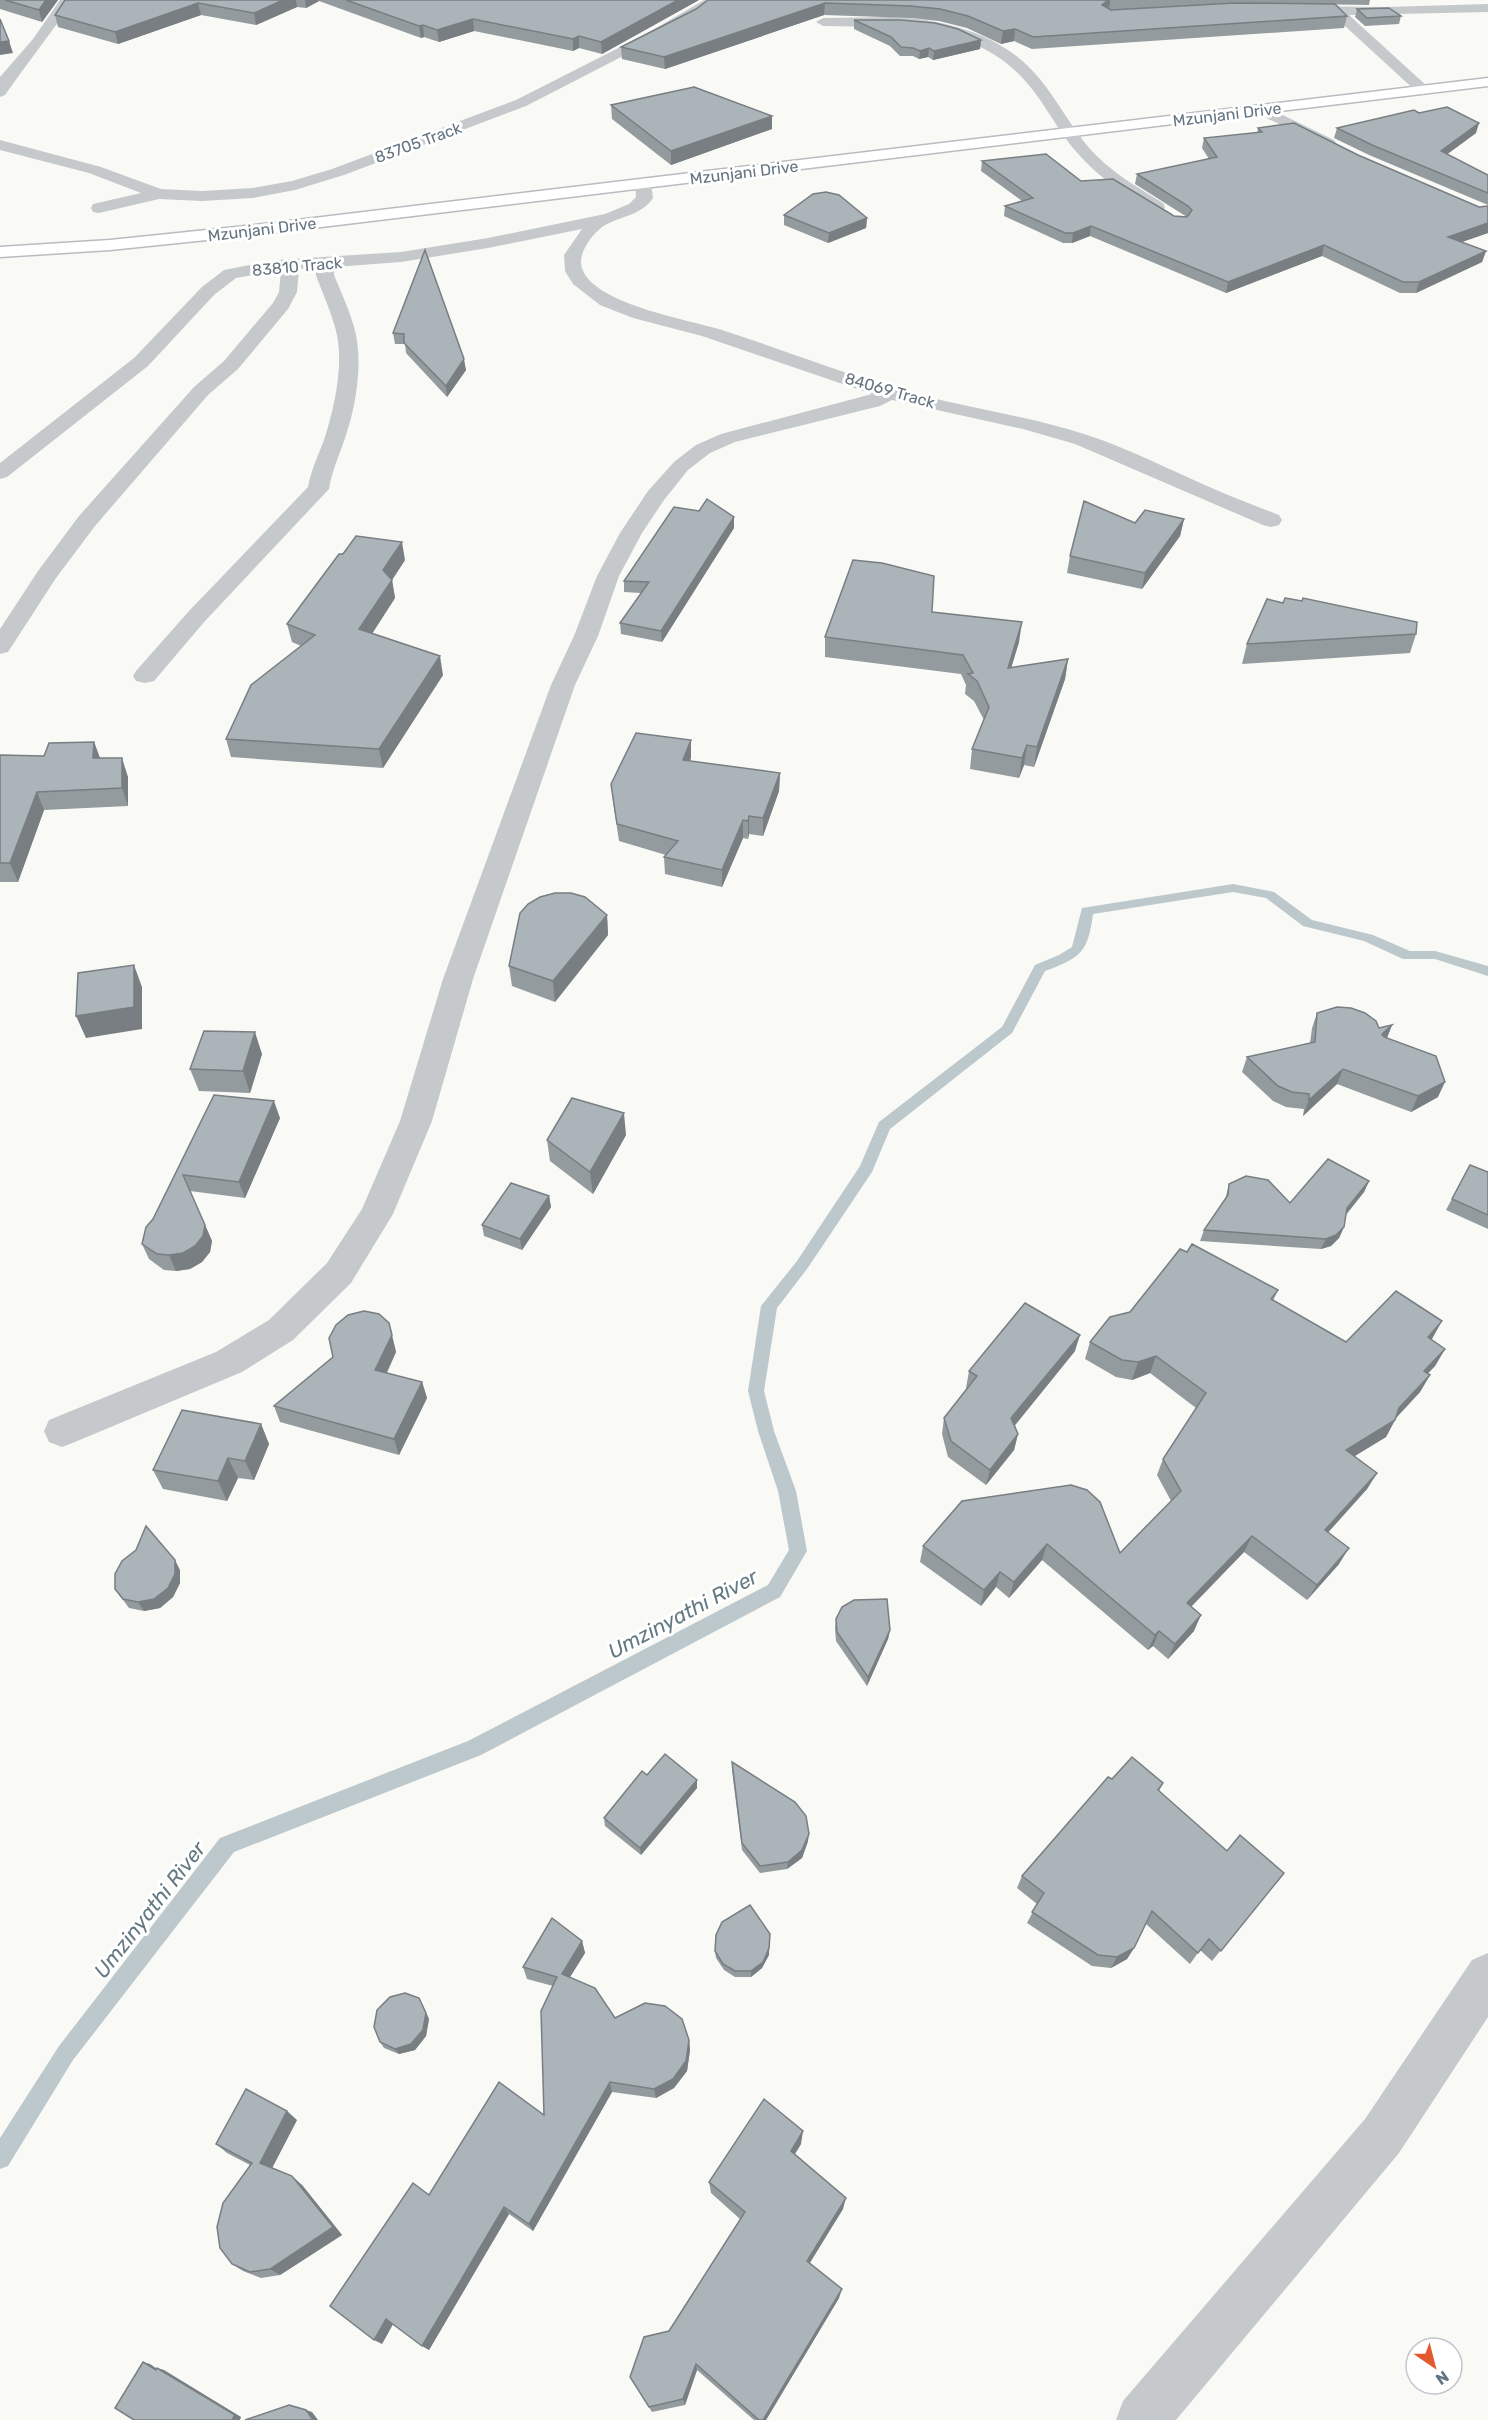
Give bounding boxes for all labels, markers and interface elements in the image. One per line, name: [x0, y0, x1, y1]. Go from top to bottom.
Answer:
street label: Mzunjani Drive: [1172, 98, 1282, 131]
street label: 83705 Track: [372, 118, 465, 167]
street label: Mzunjani Drive: [689, 156, 799, 189]
street label: Mzunjani Drive: [207, 213, 317, 246]
street label: 83810 Track: [251, 253, 344, 280]
street label: 84069 Track: [843, 369, 938, 413]
water label: Umzinyathi River: [603, 1563, 763, 1664]
water label: Umzinyathi River: [89, 1836, 211, 1983]
north arrow: [1404, 2336, 1464, 2396]
text: N: [1432, 2367, 1452, 2389]

